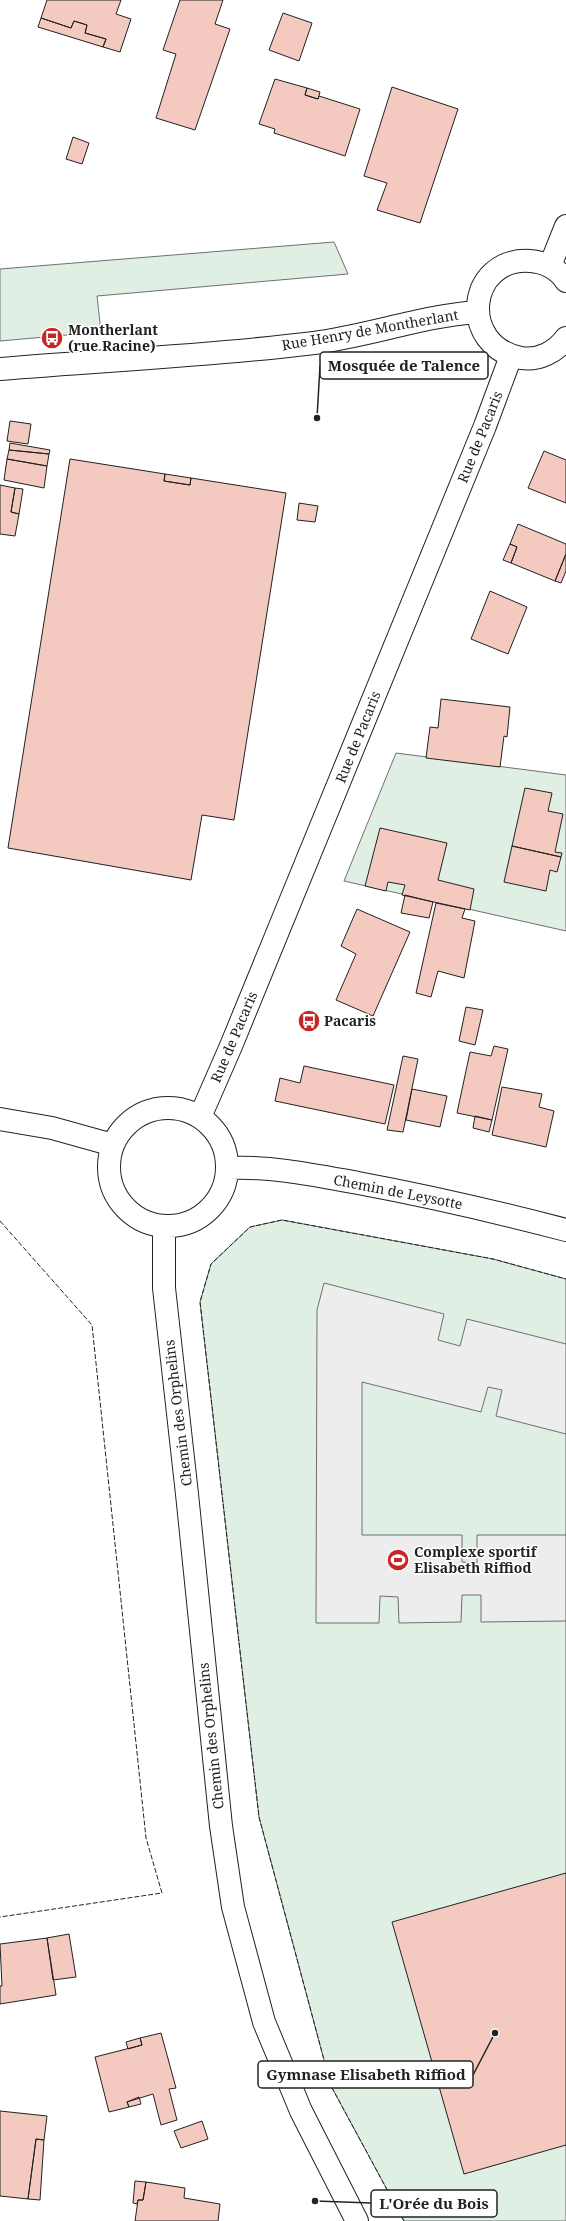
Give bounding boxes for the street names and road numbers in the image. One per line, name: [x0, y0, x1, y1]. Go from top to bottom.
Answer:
street label: Rue Henry de Montherlant: [280, 305, 460, 354]
street label: Rue de Pacaris: [452, 388, 507, 486]
street label: Rue de Pacaris: [330, 688, 385, 786]
street label: Rue de Pacaris: [206, 988, 261, 1085]
street label: Chemin de Leysotte: [332, 1170, 464, 1213]
street label: Chemin des Orphelins: [159, 1339, 196, 1487]
street label: Chemin des Orphelins: [193, 1662, 228, 1810]

